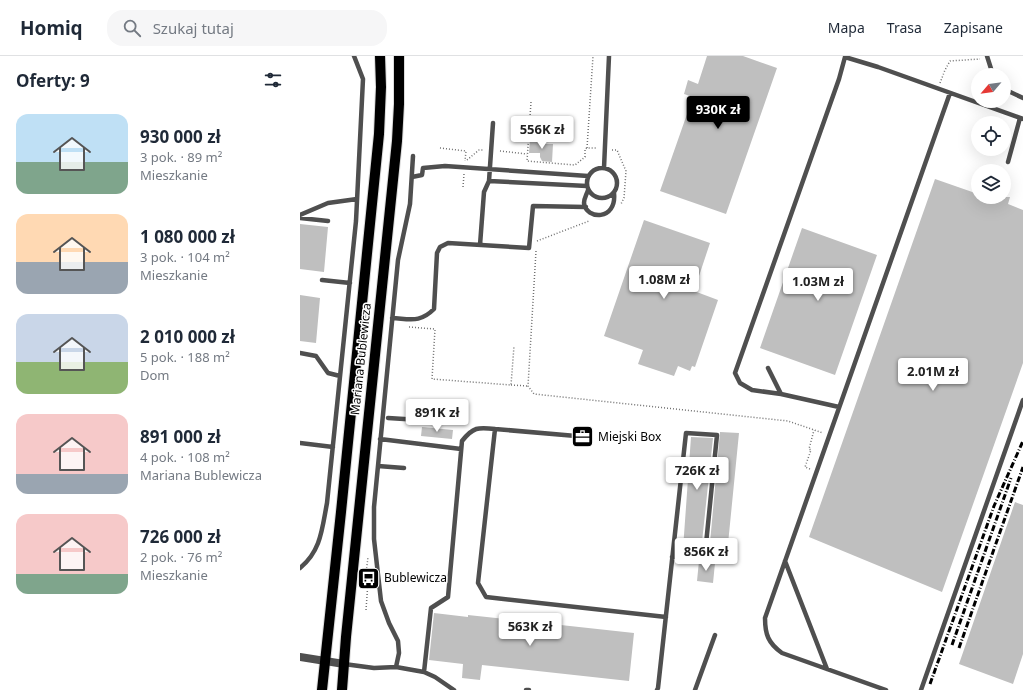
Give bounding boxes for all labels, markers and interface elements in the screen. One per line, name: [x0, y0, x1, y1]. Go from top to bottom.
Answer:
search box: [107, 10, 387, 46]
text: Homiq: [20, 15, 83, 41]
icon: search: [121, 17, 143, 39]
text: Szukaj tutaj: [153, 18, 234, 38]
text: Mapa: [828, 18, 865, 37]
text: Trasa: [887, 18, 922, 37]
text: Zapisane: [944, 18, 1003, 37]
north arrow: [971, 68, 1011, 108]
map controls: [971, 68, 1011, 204]
text: Oferty: 9: [16, 69, 90, 92]
icon: filters: [262, 69, 284, 91]
pin: 930K zł: [681, 96, 755, 130]
text: 930K zł: [696, 100, 740, 118]
pin: 556K zł: [505, 116, 579, 150]
button: locate: [971, 116, 1011, 156]
text: 556K zł: [520, 120, 564, 138]
text: 930 000 zł: [140, 125, 221, 148]
icon: home: [48, 130, 96, 178]
text: 3 pok. · 89 m²: [140, 148, 222, 166]
button: layers: [971, 164, 1011, 204]
text: Mieszkanie: [140, 166, 208, 184]
text: 1 080 000 zł: [140, 225, 235, 248]
icon: home: [48, 230, 96, 278]
text: 3 pok. · 104 m²: [140, 248, 230, 266]
text: Mieszkanie: [140, 266, 208, 284]
pin: 1.08M zł: [623, 266, 705, 300]
pin: 1.03M zł: [777, 268, 859, 302]
text: 1.08M zł: [638, 270, 690, 288]
text: 1.03M zł: [792, 272, 844, 290]
street label: Mariana Bublewicza: [346, 302, 375, 416]
text: 2 010 000 zł: [140, 325, 235, 348]
icon: home: [48, 330, 96, 378]
text: 5 pok. · 188 m²: [140, 348, 230, 366]
pin: 2.01M zł: [892, 358, 974, 392]
text: 2.01M zł: [907, 362, 959, 380]
text: Dom: [140, 366, 170, 384]
pin: 891K zł: [400, 399, 474, 433]
text: 891K zł: [415, 403, 459, 421]
office icon: Miejski Box: [570, 424, 596, 450]
text: 891 000 zł: [140, 425, 221, 448]
place label: Miejski Box: [598, 428, 662, 445]
icon: home: [48, 430, 96, 478]
text: 4 pok. · 108 m²: [140, 448, 230, 466]
pin: 726K zł: [660, 457, 734, 491]
text: 726K zł: [675, 461, 719, 479]
text: Mariana Bublewicza: [140, 466, 262, 484]
text: 726 000 zł: [140, 525, 221, 548]
icon: home: [48, 530, 96, 578]
pin: 856K zł: [669, 538, 743, 572]
text: 856K zł: [684, 542, 728, 560]
text: 2 pok. · 76 m²: [140, 548, 222, 566]
bus stop icon: Bublewicza: [355, 565, 381, 591]
text: Mieszkanie: [140, 566, 208, 584]
place label: Bublewicza: [384, 569, 447, 586]
pin: 563K zł: [493, 613, 567, 647]
text: 563K zł: [508, 617, 552, 635]

